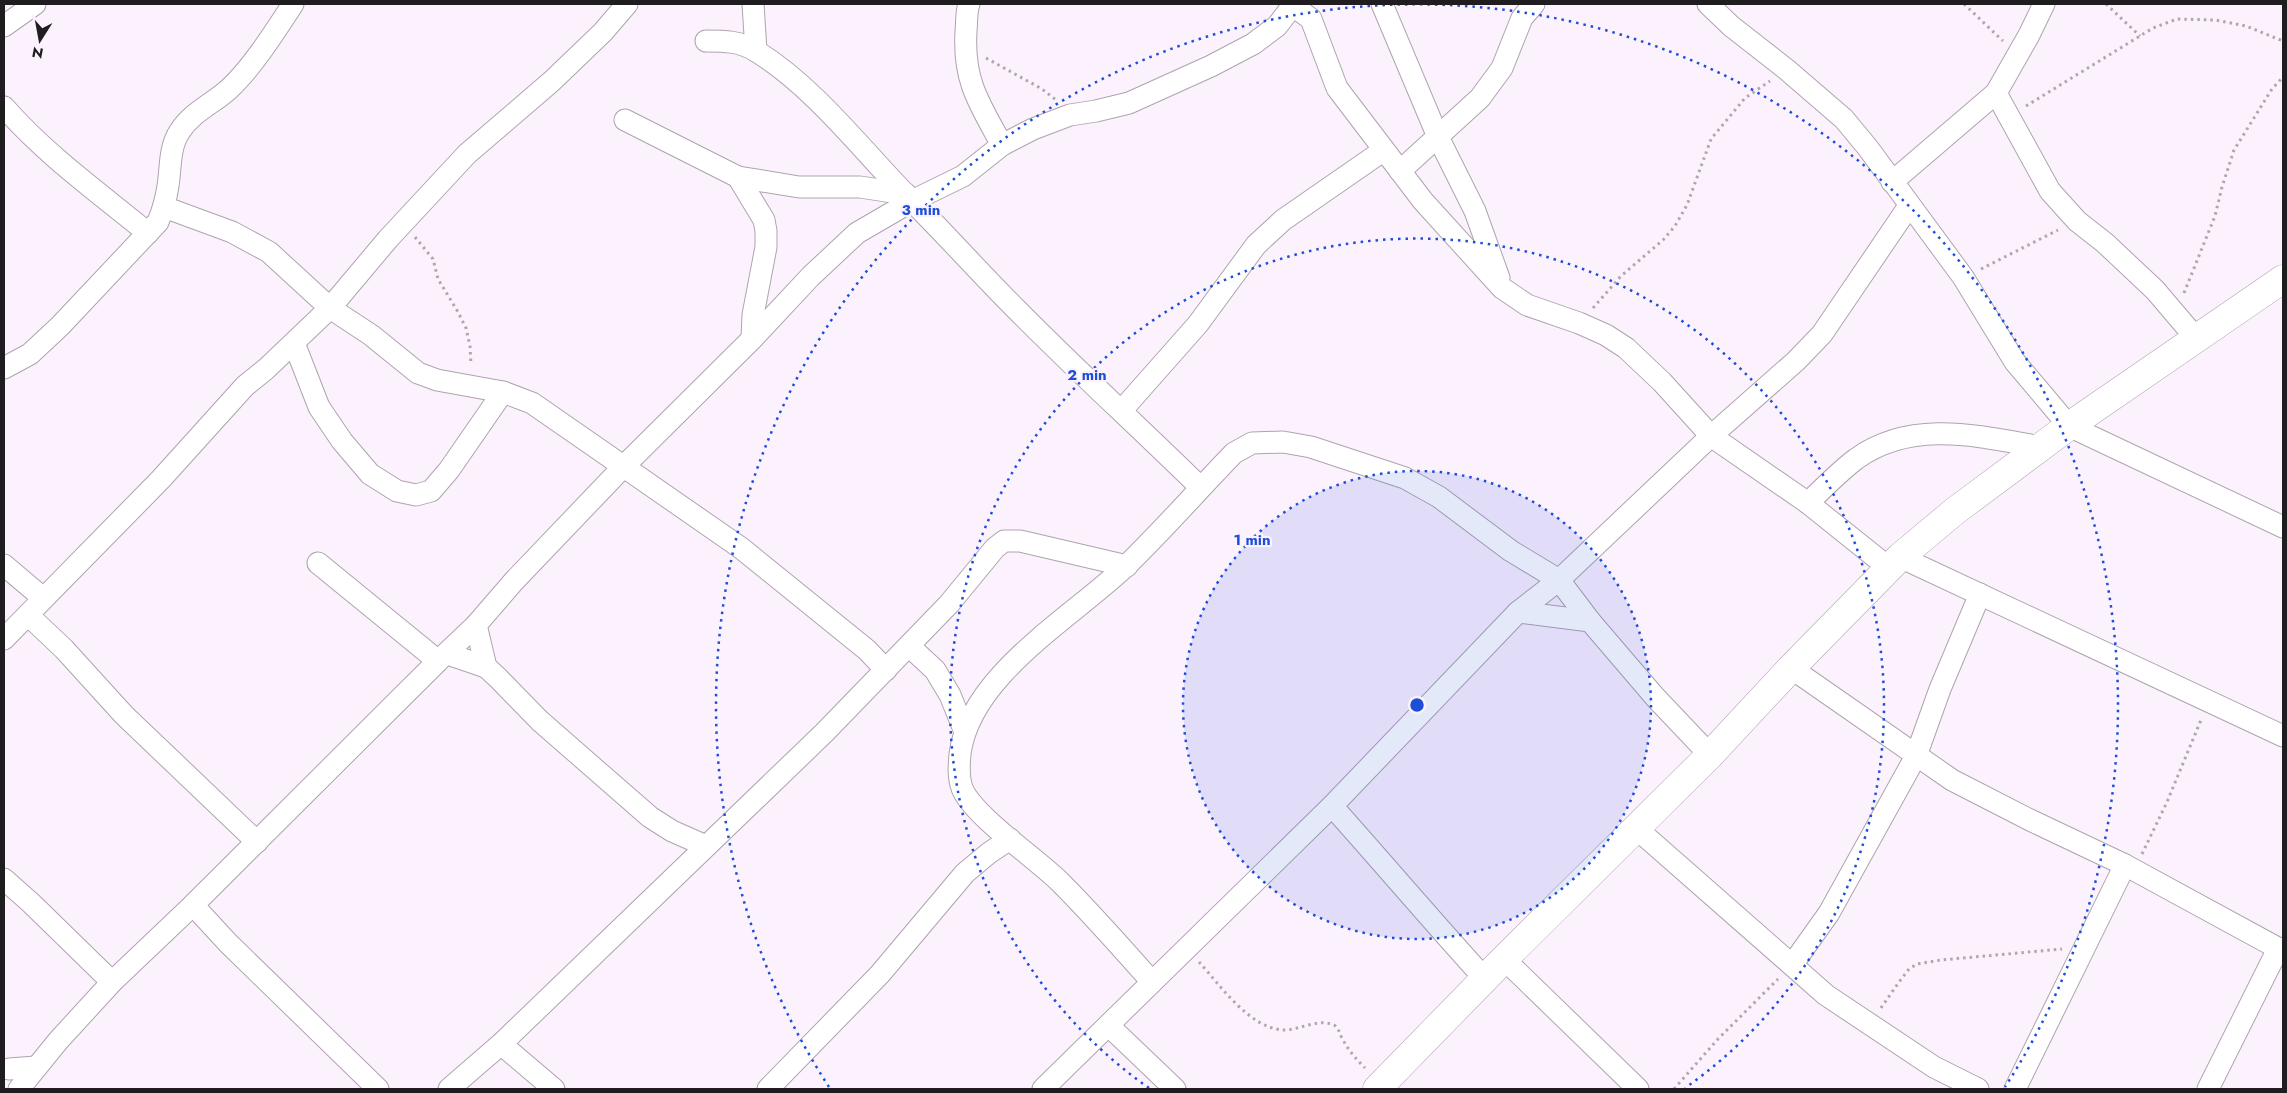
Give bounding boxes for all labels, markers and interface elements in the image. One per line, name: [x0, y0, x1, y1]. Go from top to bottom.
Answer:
north arrow: [15, 15, 65, 65]
text: N: [30, 42, 45, 64]
text: 3 min: [902, 199, 940, 221]
text: 2 min: [1067, 364, 1107, 386]
text: 1 min: [1233, 529, 1271, 551]
centre of rings: [1408, 696, 1426, 714]

